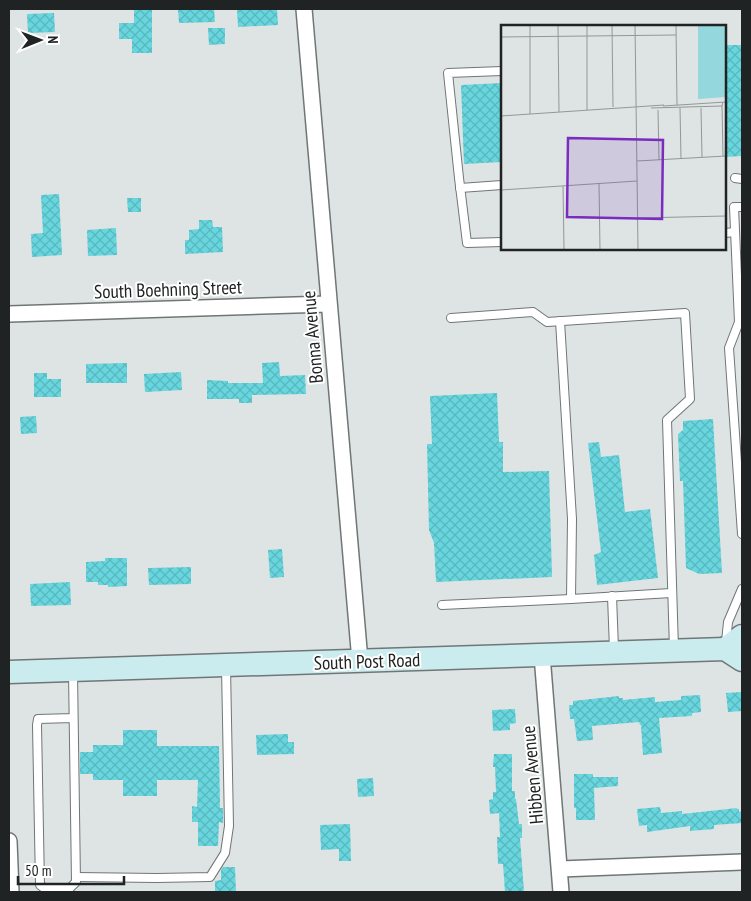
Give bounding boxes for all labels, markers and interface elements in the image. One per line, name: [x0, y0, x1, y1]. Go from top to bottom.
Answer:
north arrow: [15, 15, 65, 65]
inset map: [501, 25, 726, 250]
text: N: [44, 36, 62, 44]
street label: South Boehning Street: [94, 274, 243, 304]
street label: Bonna Avenue: [296, 289, 328, 384]
street label: South Post Road: [313, 647, 421, 675]
street label: Hibben Avenue: [516, 725, 548, 825]
scale bar: [18, 854, 124, 886]
text: 50 m: [25, 861, 51, 880]

